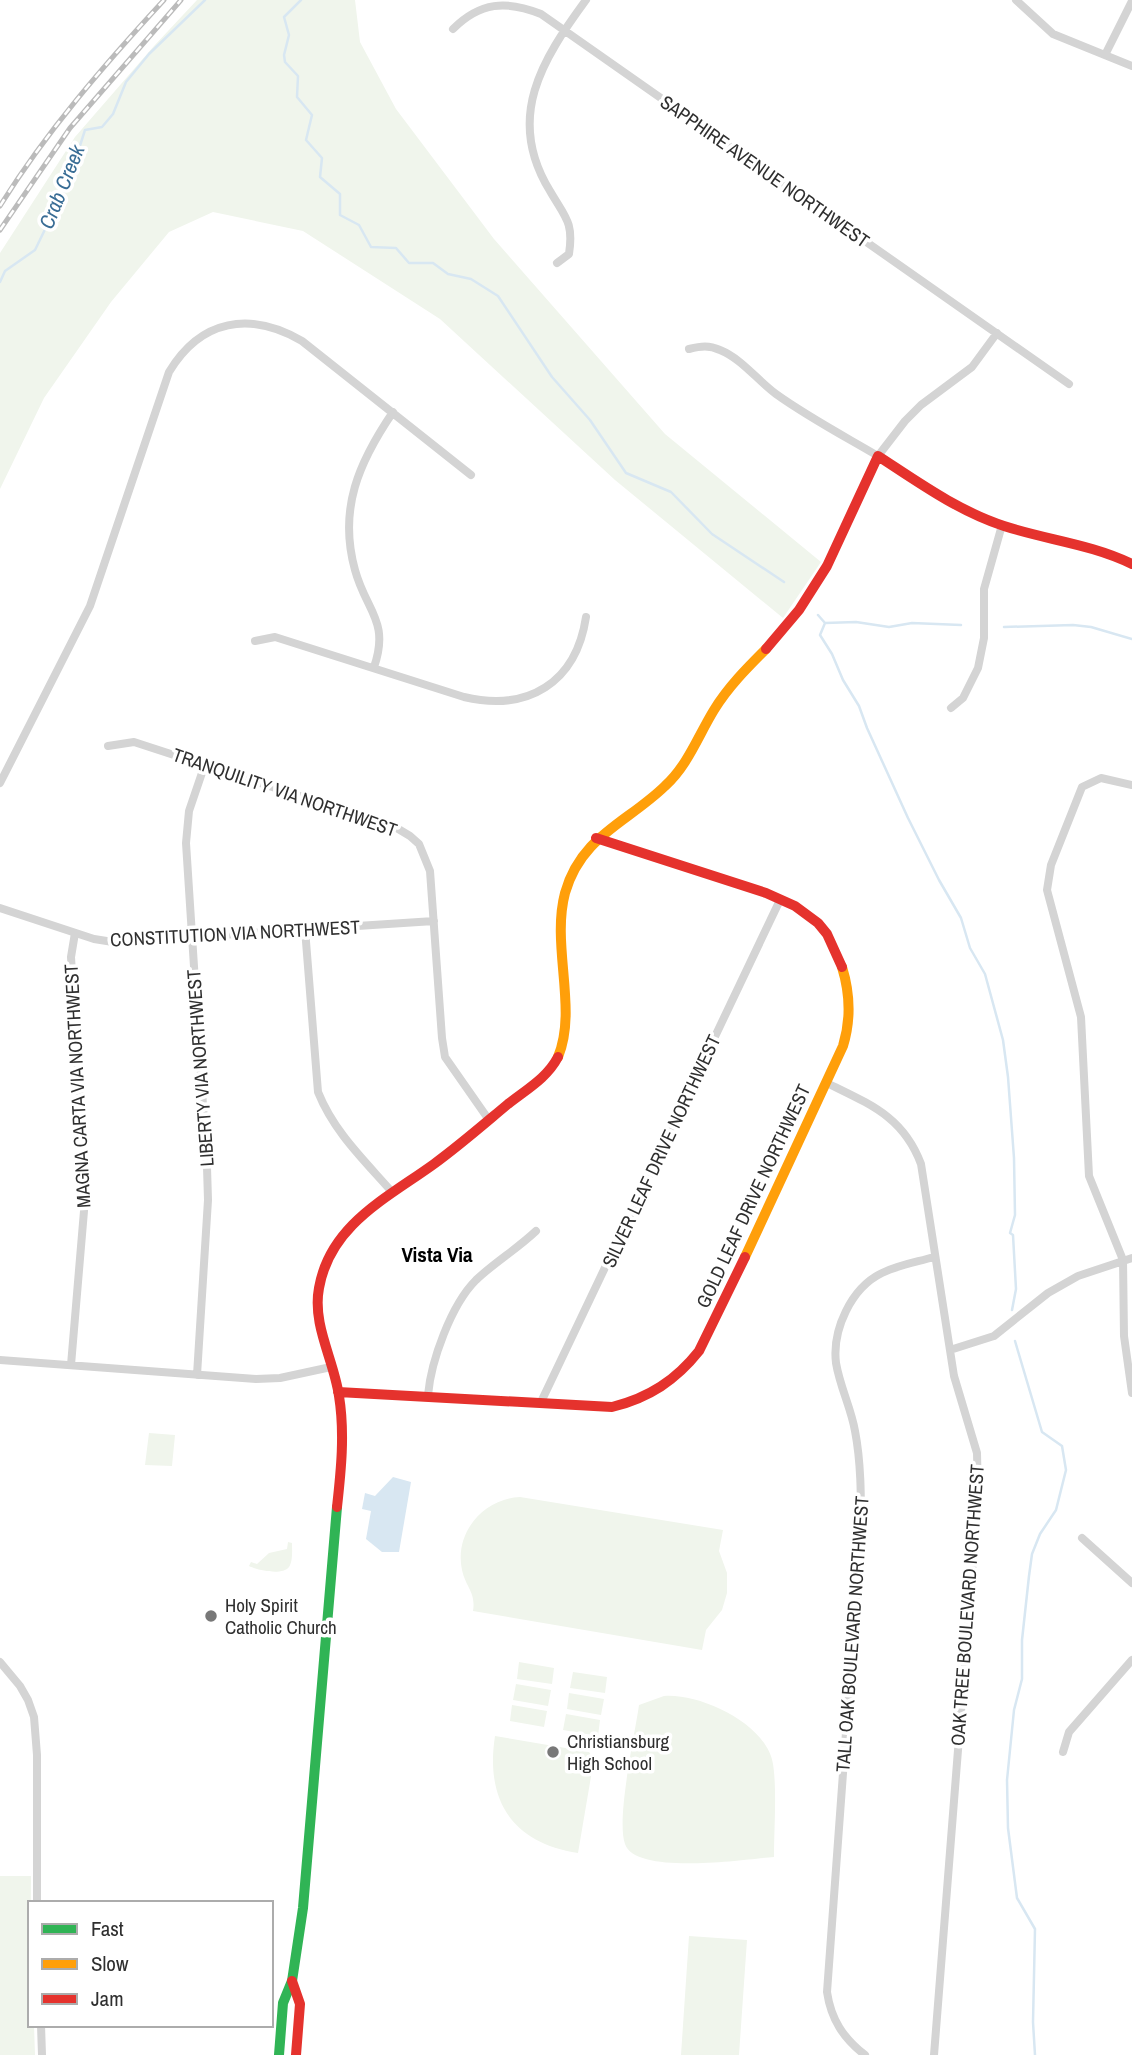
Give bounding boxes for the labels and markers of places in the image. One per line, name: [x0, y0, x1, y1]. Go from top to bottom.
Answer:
place label: Holy Spirit Catholic Church: [225, 1592, 337, 1640]
marker: Holy Spirit Catholic Church: [203, 1608, 219, 1624]
place label: Christiansburg High School: [567, 1728, 670, 1776]
marker: Christiansburg High School: [545, 1744, 561, 1760]

